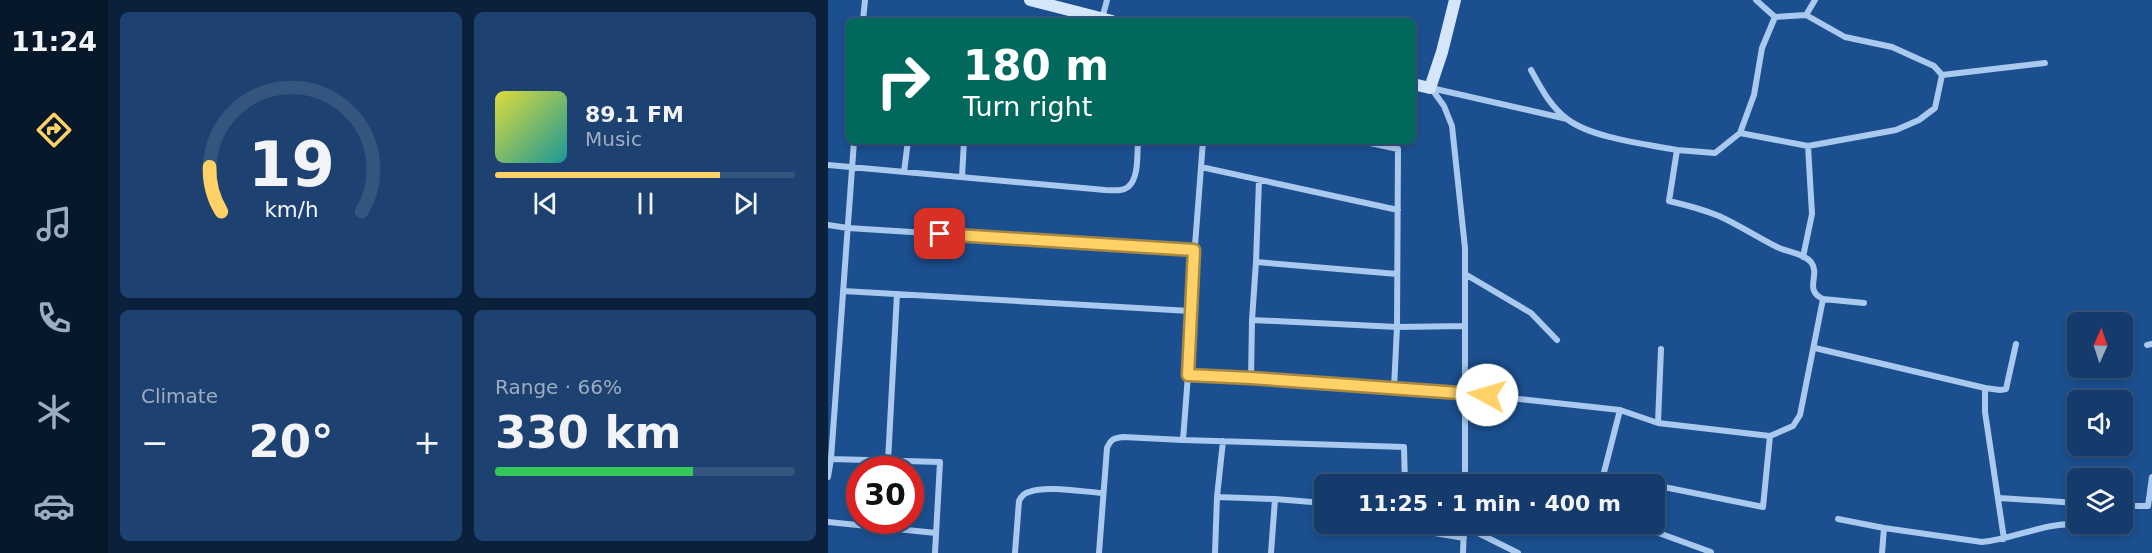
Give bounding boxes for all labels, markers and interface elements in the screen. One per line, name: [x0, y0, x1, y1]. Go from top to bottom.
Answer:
text: 11:24: [11, 26, 97, 57]
text: 180 m: [963, 41, 1109, 90]
icon: right: [864, 42, 942, 120]
text: Turn right: [963, 91, 1092, 122]
text: 89.1 FM: [585, 102, 684, 127]
icon: directions: [33, 109, 75, 151]
text: Music: [585, 127, 642, 151]
text: 19: [248, 128, 334, 201]
icon: previous: [529, 187, 562, 220]
icon: pause: [629, 187, 662, 220]
icon: next: [729, 187, 762, 220]
text: km/h: [264, 198, 318, 223]
icon: music: [33, 203, 75, 245]
pin: [914, 208, 965, 259]
icon: arrive: [923, 217, 956, 250]
icon: phone: [33, 297, 75, 339]
north arrow: [2067, 312, 2133, 378]
map controls: [2067, 312, 2133, 534]
position arrow: [1455, 363, 1519, 427]
text: Range · 66%: [495, 375, 622, 399]
text: Climate: [141, 384, 218, 408]
button: sound: [2067, 390, 2133, 456]
icon: climate: [33, 391, 75, 433]
text: 330 km: [495, 406, 681, 459]
text: 20°: [248, 415, 334, 468]
text: −: [141, 423, 169, 462]
text: +: [413, 423, 441, 462]
speed limit sign: 30: [846, 456, 924, 534]
button: layers: [2067, 468, 2133, 534]
icon: car: [33, 485, 75, 527]
text: 11:25 · 1 min · 400 m: [1358, 491, 1621, 516]

